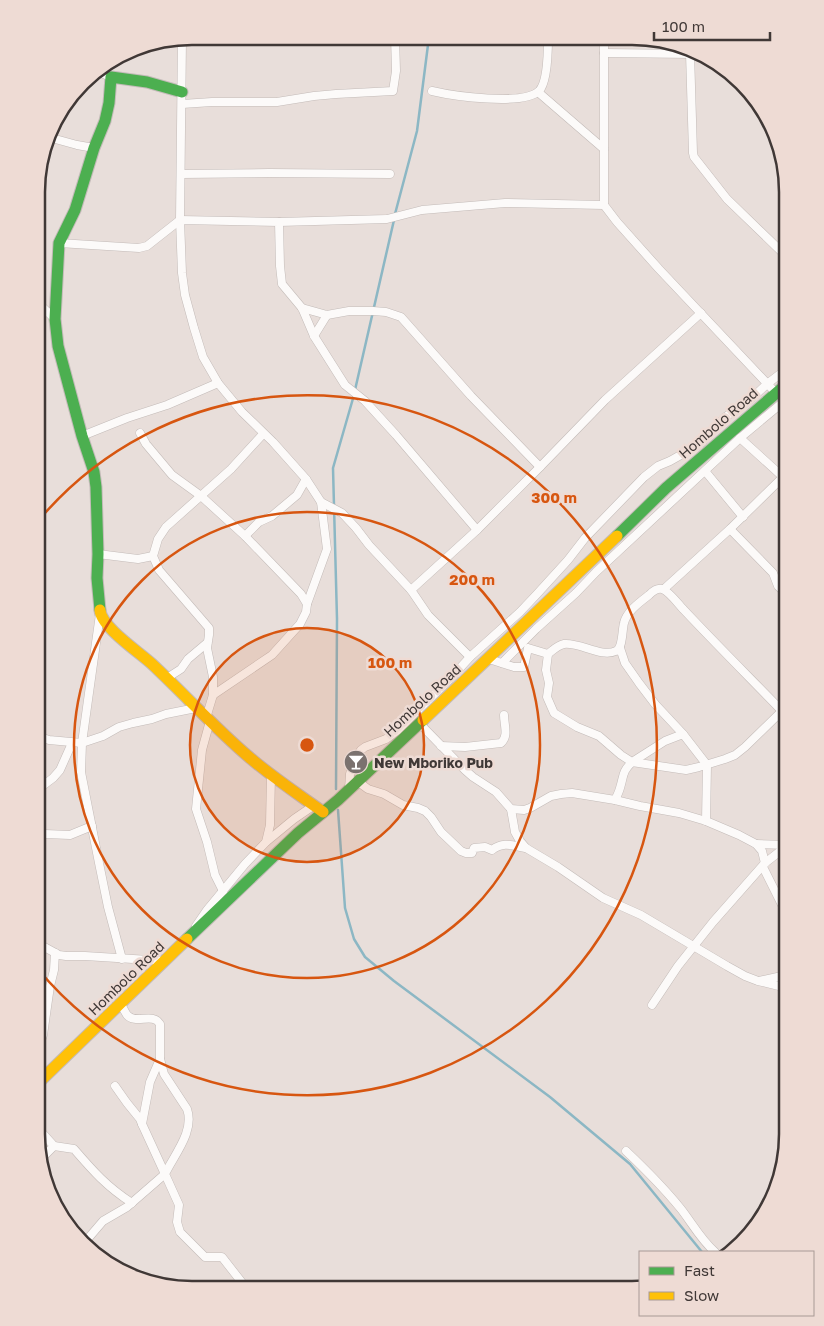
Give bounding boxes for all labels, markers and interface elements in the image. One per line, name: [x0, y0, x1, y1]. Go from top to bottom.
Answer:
scale bar: [654, 10, 770, 42]
text: 100 m: [662, 17, 705, 35]
street label: Hombolo Road: [675, 384, 761, 462]
text: 300 m: [531, 488, 577, 506]
text: 200 m: [449, 570, 495, 588]
text: 100 m: [368, 653, 412, 671]
street label: Hombolo Road: [380, 660, 464, 740]
centre of rings: [298, 736, 316, 754]
bar icon: New Mboriko Pub: [343, 749, 369, 775]
place label: New Mboriko Pub: [374, 754, 493, 771]
street label: Hombolo Road: [84, 938, 168, 1018]
legend: [639, 1251, 814, 1316]
text: Fast: [684, 1261, 715, 1279]
text: Slow: [684, 1286, 719, 1304]

